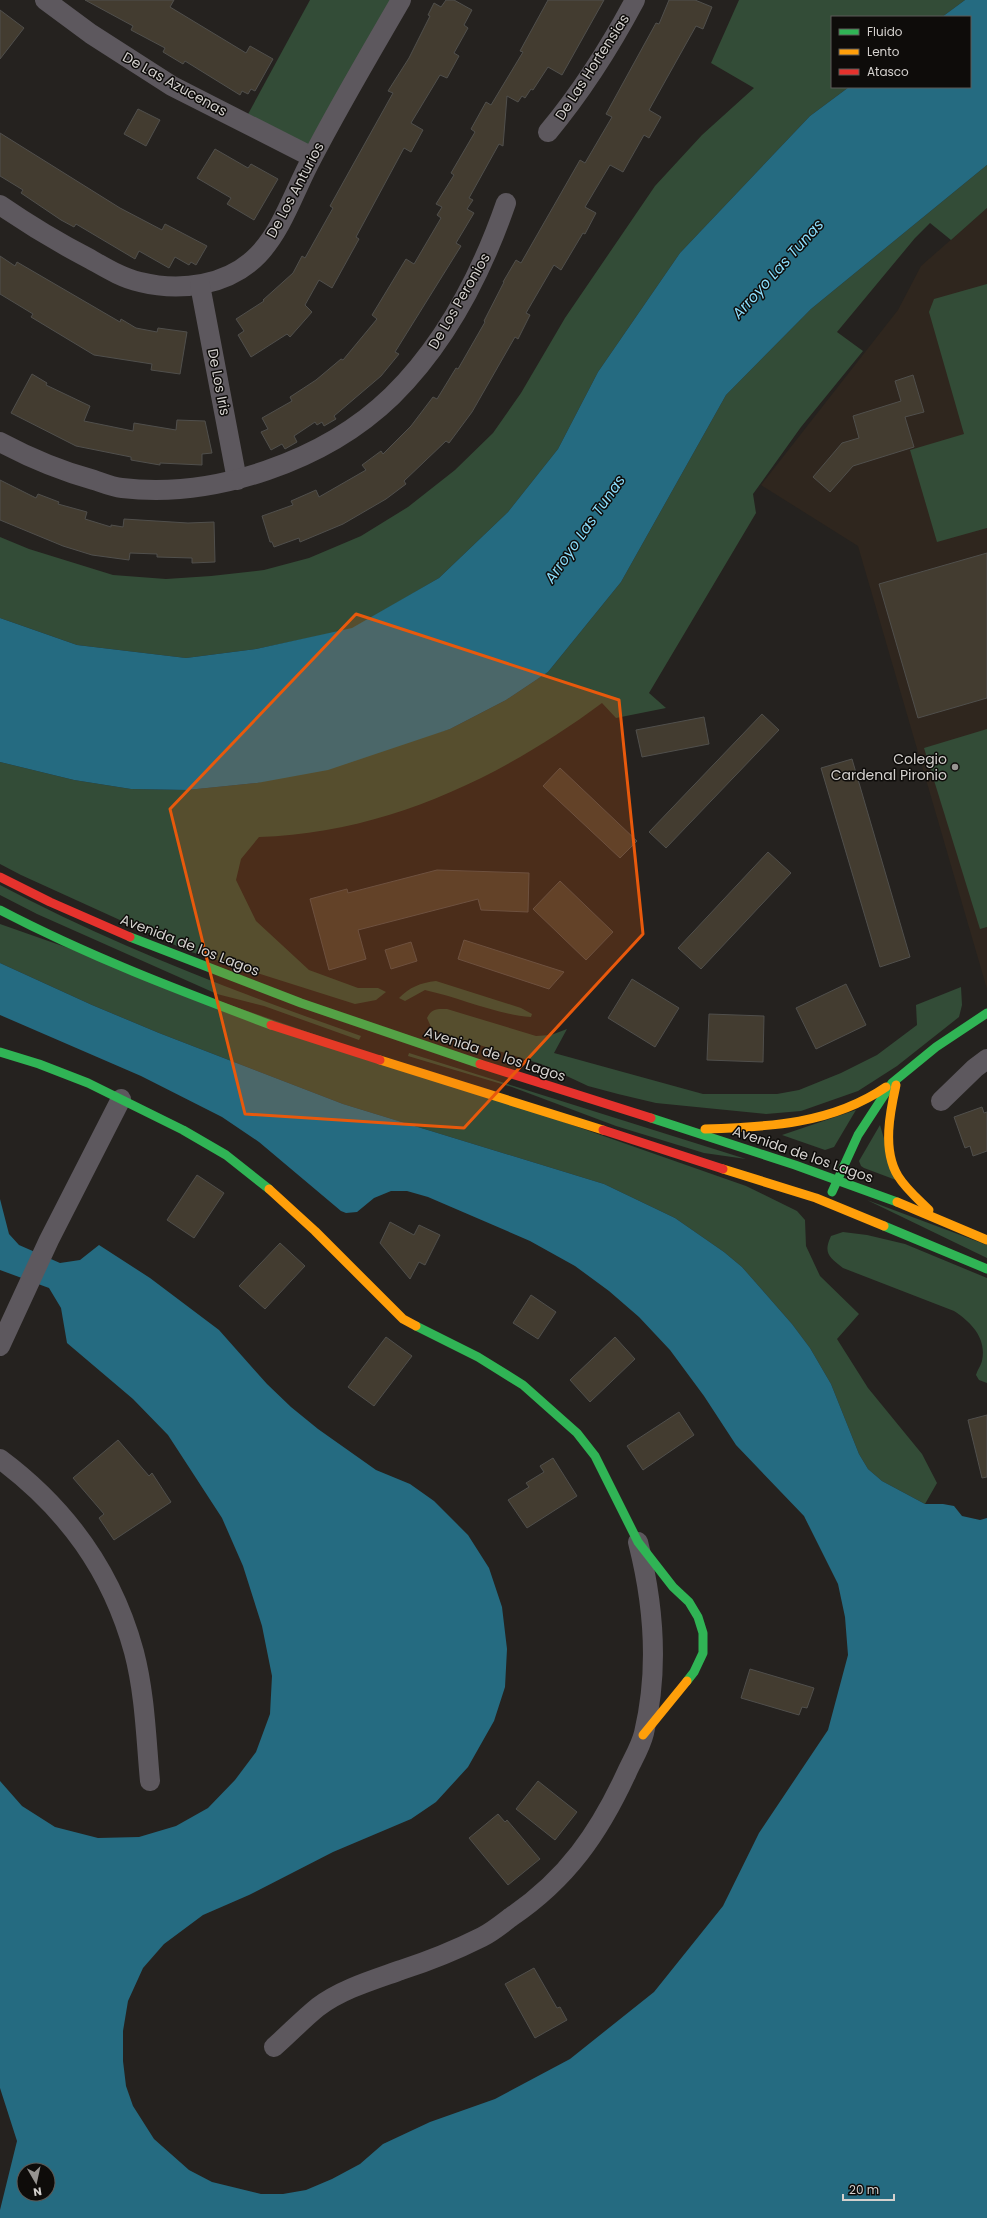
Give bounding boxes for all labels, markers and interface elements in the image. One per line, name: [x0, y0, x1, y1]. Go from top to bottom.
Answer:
street label: De Las Hortensias: [550, 10, 634, 124]
legend: [831, 16, 971, 88]
text: Fluido: [867, 23, 903, 40]
text: Lento: [867, 43, 900, 60]
street label: De Las Azucenas: [119, 47, 231, 121]
text: Atasco: [867, 63, 909, 80]
street label: De Los Anturios: [261, 139, 329, 241]
water label: Arroyo Las Tunas: [726, 214, 828, 324]
street label: De Los Peronios: [423, 249, 495, 353]
street label: De Los Iris: [203, 347, 235, 417]
water label: Arroyo Las Tunas: [539, 470, 630, 588]
place label: Colegio Cardenal Pironio: [831, 749, 947, 785]
marker: Colegio Cardenal Pironio: [950, 762, 960, 772]
street label: Avenida de los Lagos: [118, 909, 262, 981]
street label: Avenida de los Lagos: [422, 1022, 568, 1086]
street label: Avenida de los Lagos: [730, 1121, 876, 1187]
north arrow: [16, 2162, 56, 2202]
scale bar: [843, 2176, 894, 2202]
text: 20 m: [849, 2181, 879, 2198]
text: N: [32, 2183, 43, 2200]

